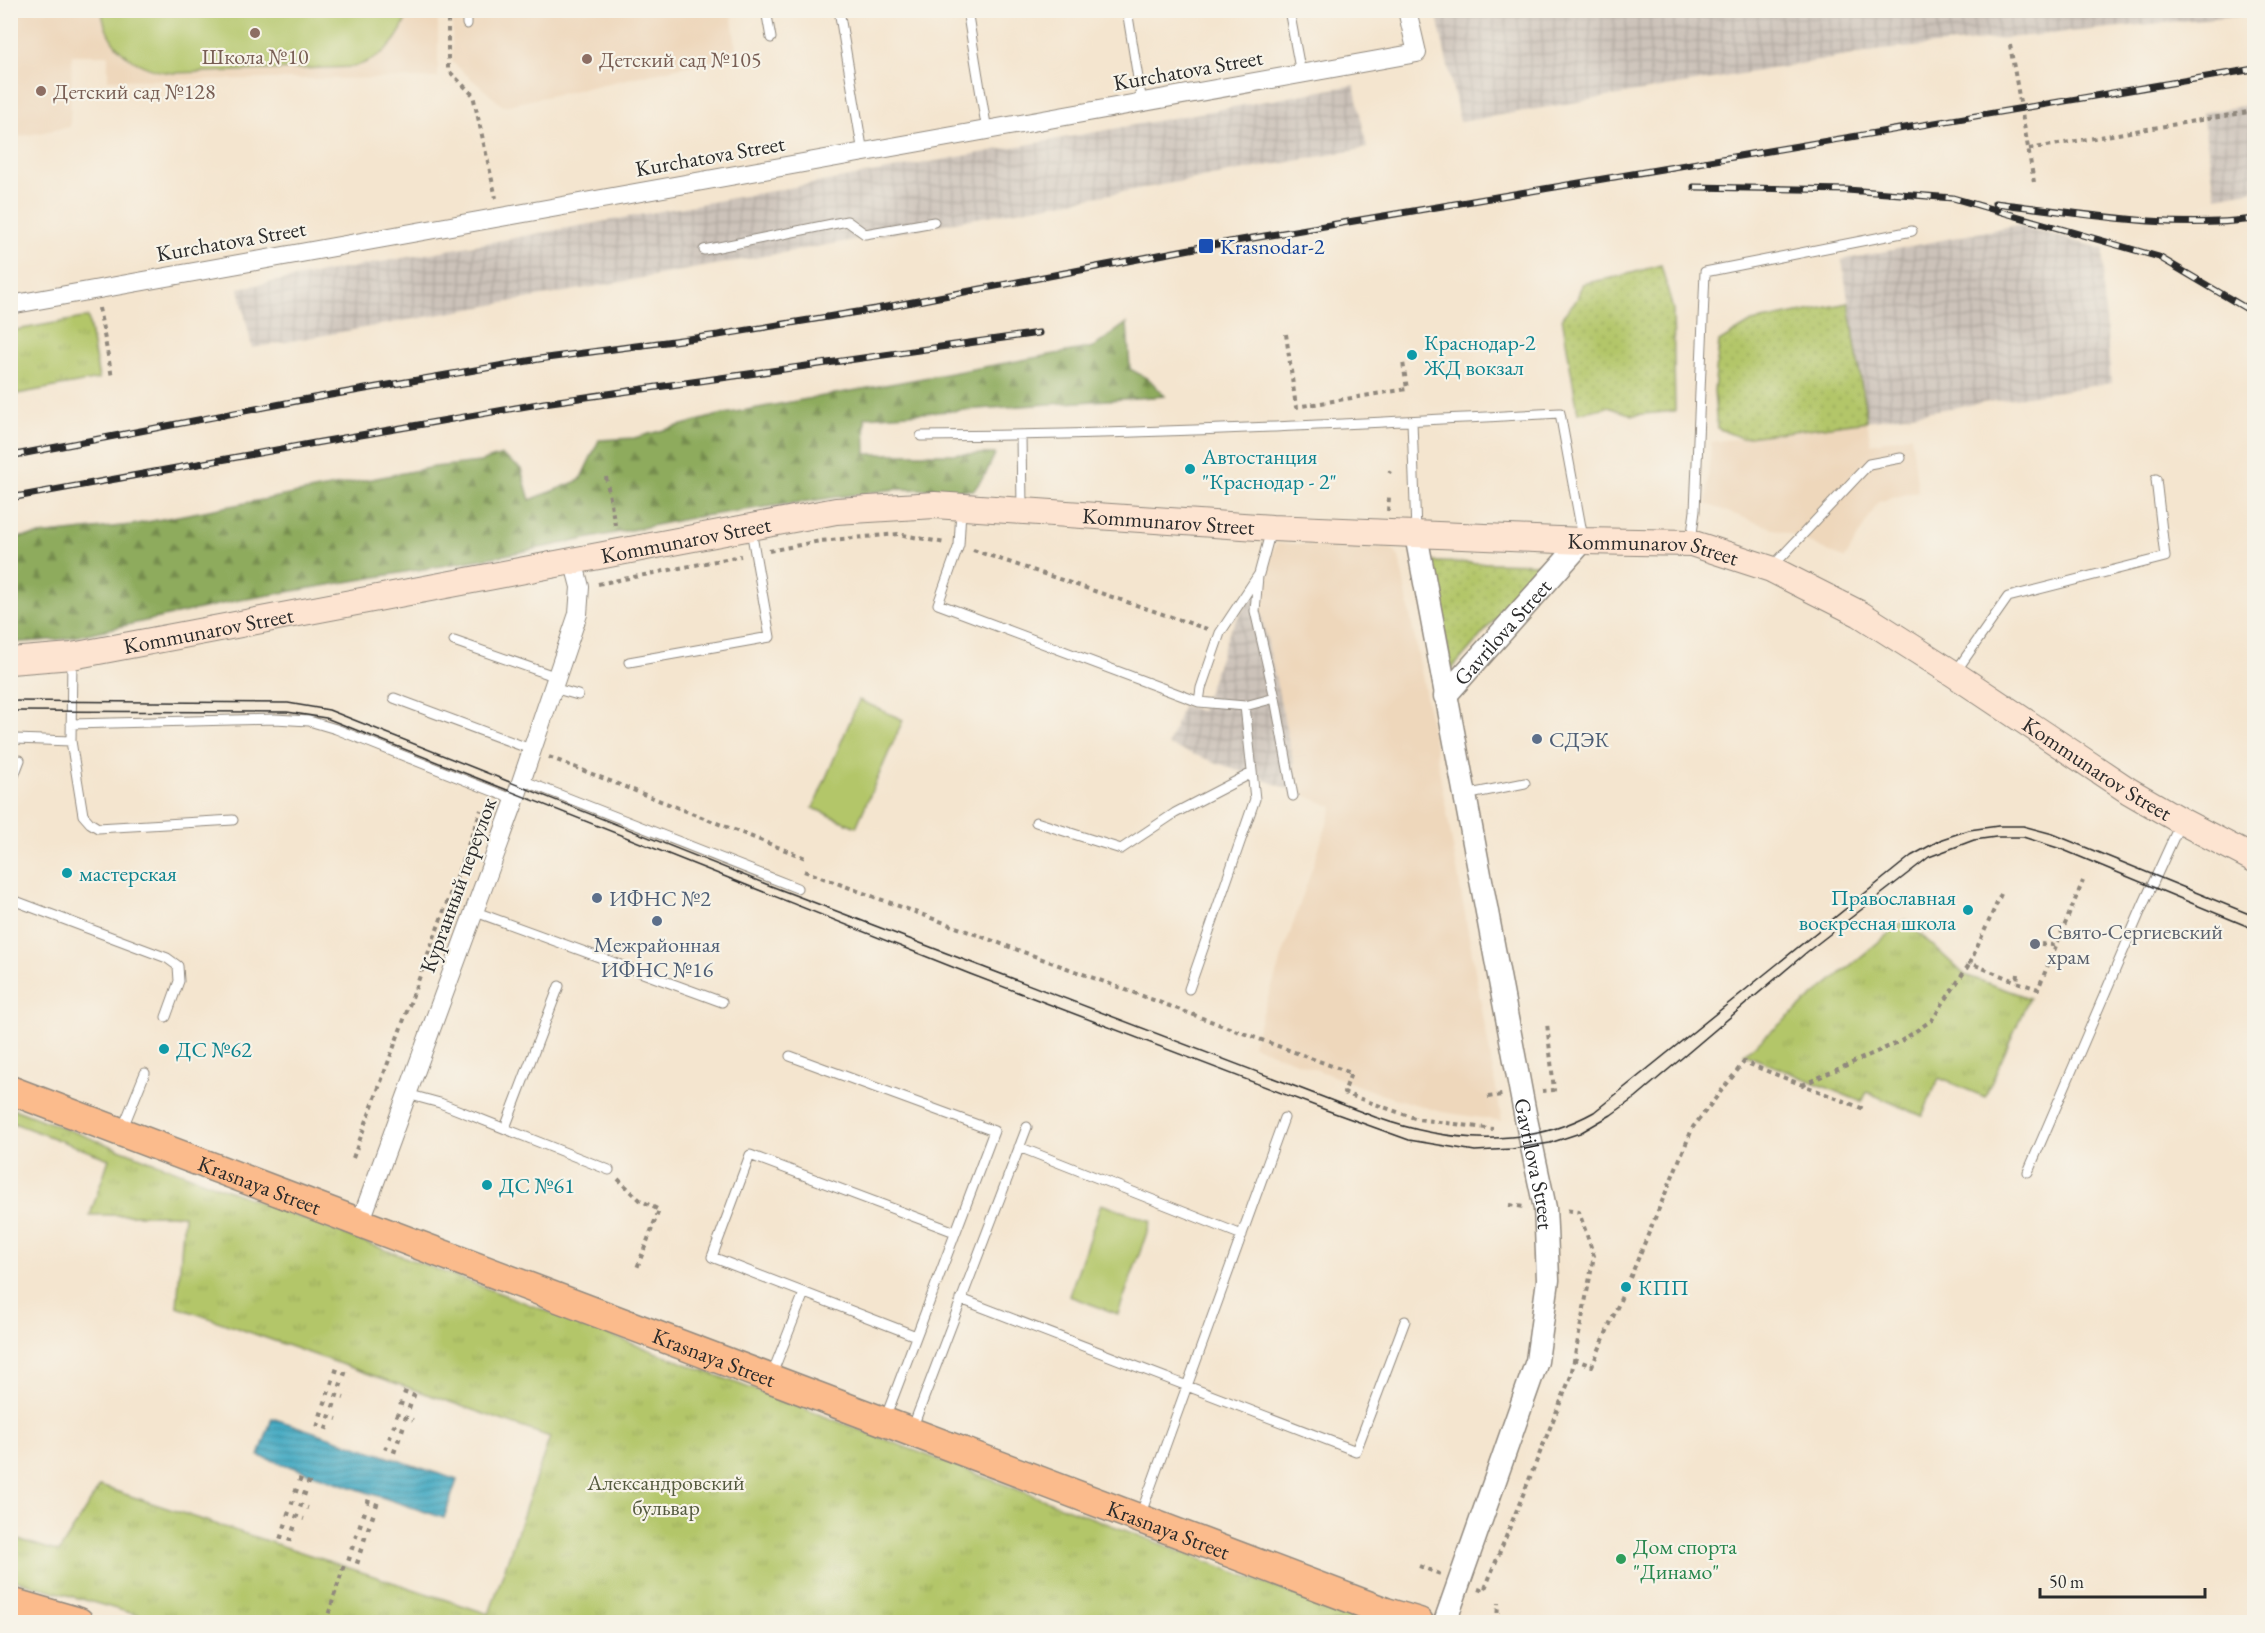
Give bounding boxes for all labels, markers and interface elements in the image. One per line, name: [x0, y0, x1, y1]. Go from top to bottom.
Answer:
marker: Школа №10: [248, 26, 262, 40]
place label: Школа №10: [201, 42, 309, 71]
street label: Kurchatova Street: [1111, 43, 1265, 97]
place label: Детский сад №105: [599, 45, 761, 74]
marker: Детский сад №105: [580, 52, 594, 66]
place label: Детский сад №128: [53, 77, 215, 106]
marker: Детский сад №128: [34, 84, 48, 98]
street label: Kurchatova Street: [633, 129, 787, 183]
street label: Kurchatova Street: [154, 214, 308, 268]
place label: Krasnodar-2: [1220, 232, 1325, 261]
marker: Krasnodar-2: [1197, 237, 1215, 255]
place label: Краснодар-2 ЖД вокзал: [1423, 328, 1536, 382]
marker: Краснодар-2 ЖД вокзал: [1405, 348, 1419, 362]
place label: Автостанция "Краснодар - 2": [1201, 442, 1337, 496]
marker: Автостанция "Краснодар - 2": [1183, 462, 1197, 476]
street label: Kommunarov Street: [1081, 501, 1256, 541]
street label: Kommunarov Street: [598, 509, 773, 570]
street label: Kommunarov Street: [1567, 526, 1742, 572]
street label: Gavrilova Street: [1447, 572, 1557, 691]
street label: Kommunarov Street: [121, 600, 296, 660]
street label: Kommunarov Street: [2017, 709, 2177, 827]
place label: СДЭК: [1549, 725, 1609, 754]
marker: СДЭК: [1530, 732, 1544, 746]
street label: Курганный переулок: [413, 793, 503, 977]
place label: мастерская: [79, 859, 177, 888]
marker: мастерская: [60, 866, 74, 880]
place label: Православная воскресная школа: [1799, 883, 1956, 937]
place label: ИФНС №2: [609, 884, 711, 913]
marker: ИФНС №2: [590, 891, 604, 905]
marker: Православная воскресная школа: [1961, 903, 1975, 917]
marker: Межрайонная ИФНС №16: [650, 914, 664, 928]
place label: Свято-Сергиевский храм: [2047, 917, 2223, 971]
place label: Межрайонная ИФНС №16: [594, 930, 721, 984]
marker: Свято-Сергиевский храм: [2028, 937, 2042, 951]
place label: ДС №62: [176, 1035, 252, 1064]
marker: ДС №62: [157, 1042, 171, 1056]
street label: Gavrilova Street: [1508, 1096, 1561, 1230]
street label: Krasnaya Street: [194, 1148, 325, 1221]
place label: ДС №61: [499, 1171, 575, 1200]
marker: ДС №61: [480, 1178, 494, 1192]
place label: КПП: [1638, 1273, 1689, 1302]
marker: КПП: [1619, 1280, 1633, 1294]
street label: Krasnaya Street: [648, 1321, 780, 1394]
park label: Александровский бульвар: [586, 1468, 745, 1522]
street label: Krasnaya Street: [1103, 1493, 1234, 1566]
place label: Дом спорта "Динамо": [1633, 1532, 1737, 1586]
marker: Дом спорта "Динамо": [1614, 1552, 1628, 1566]
scale bar: [2040, 1561, 2205, 1599]
text: 50 m: [2049, 1570, 2084, 1593]

